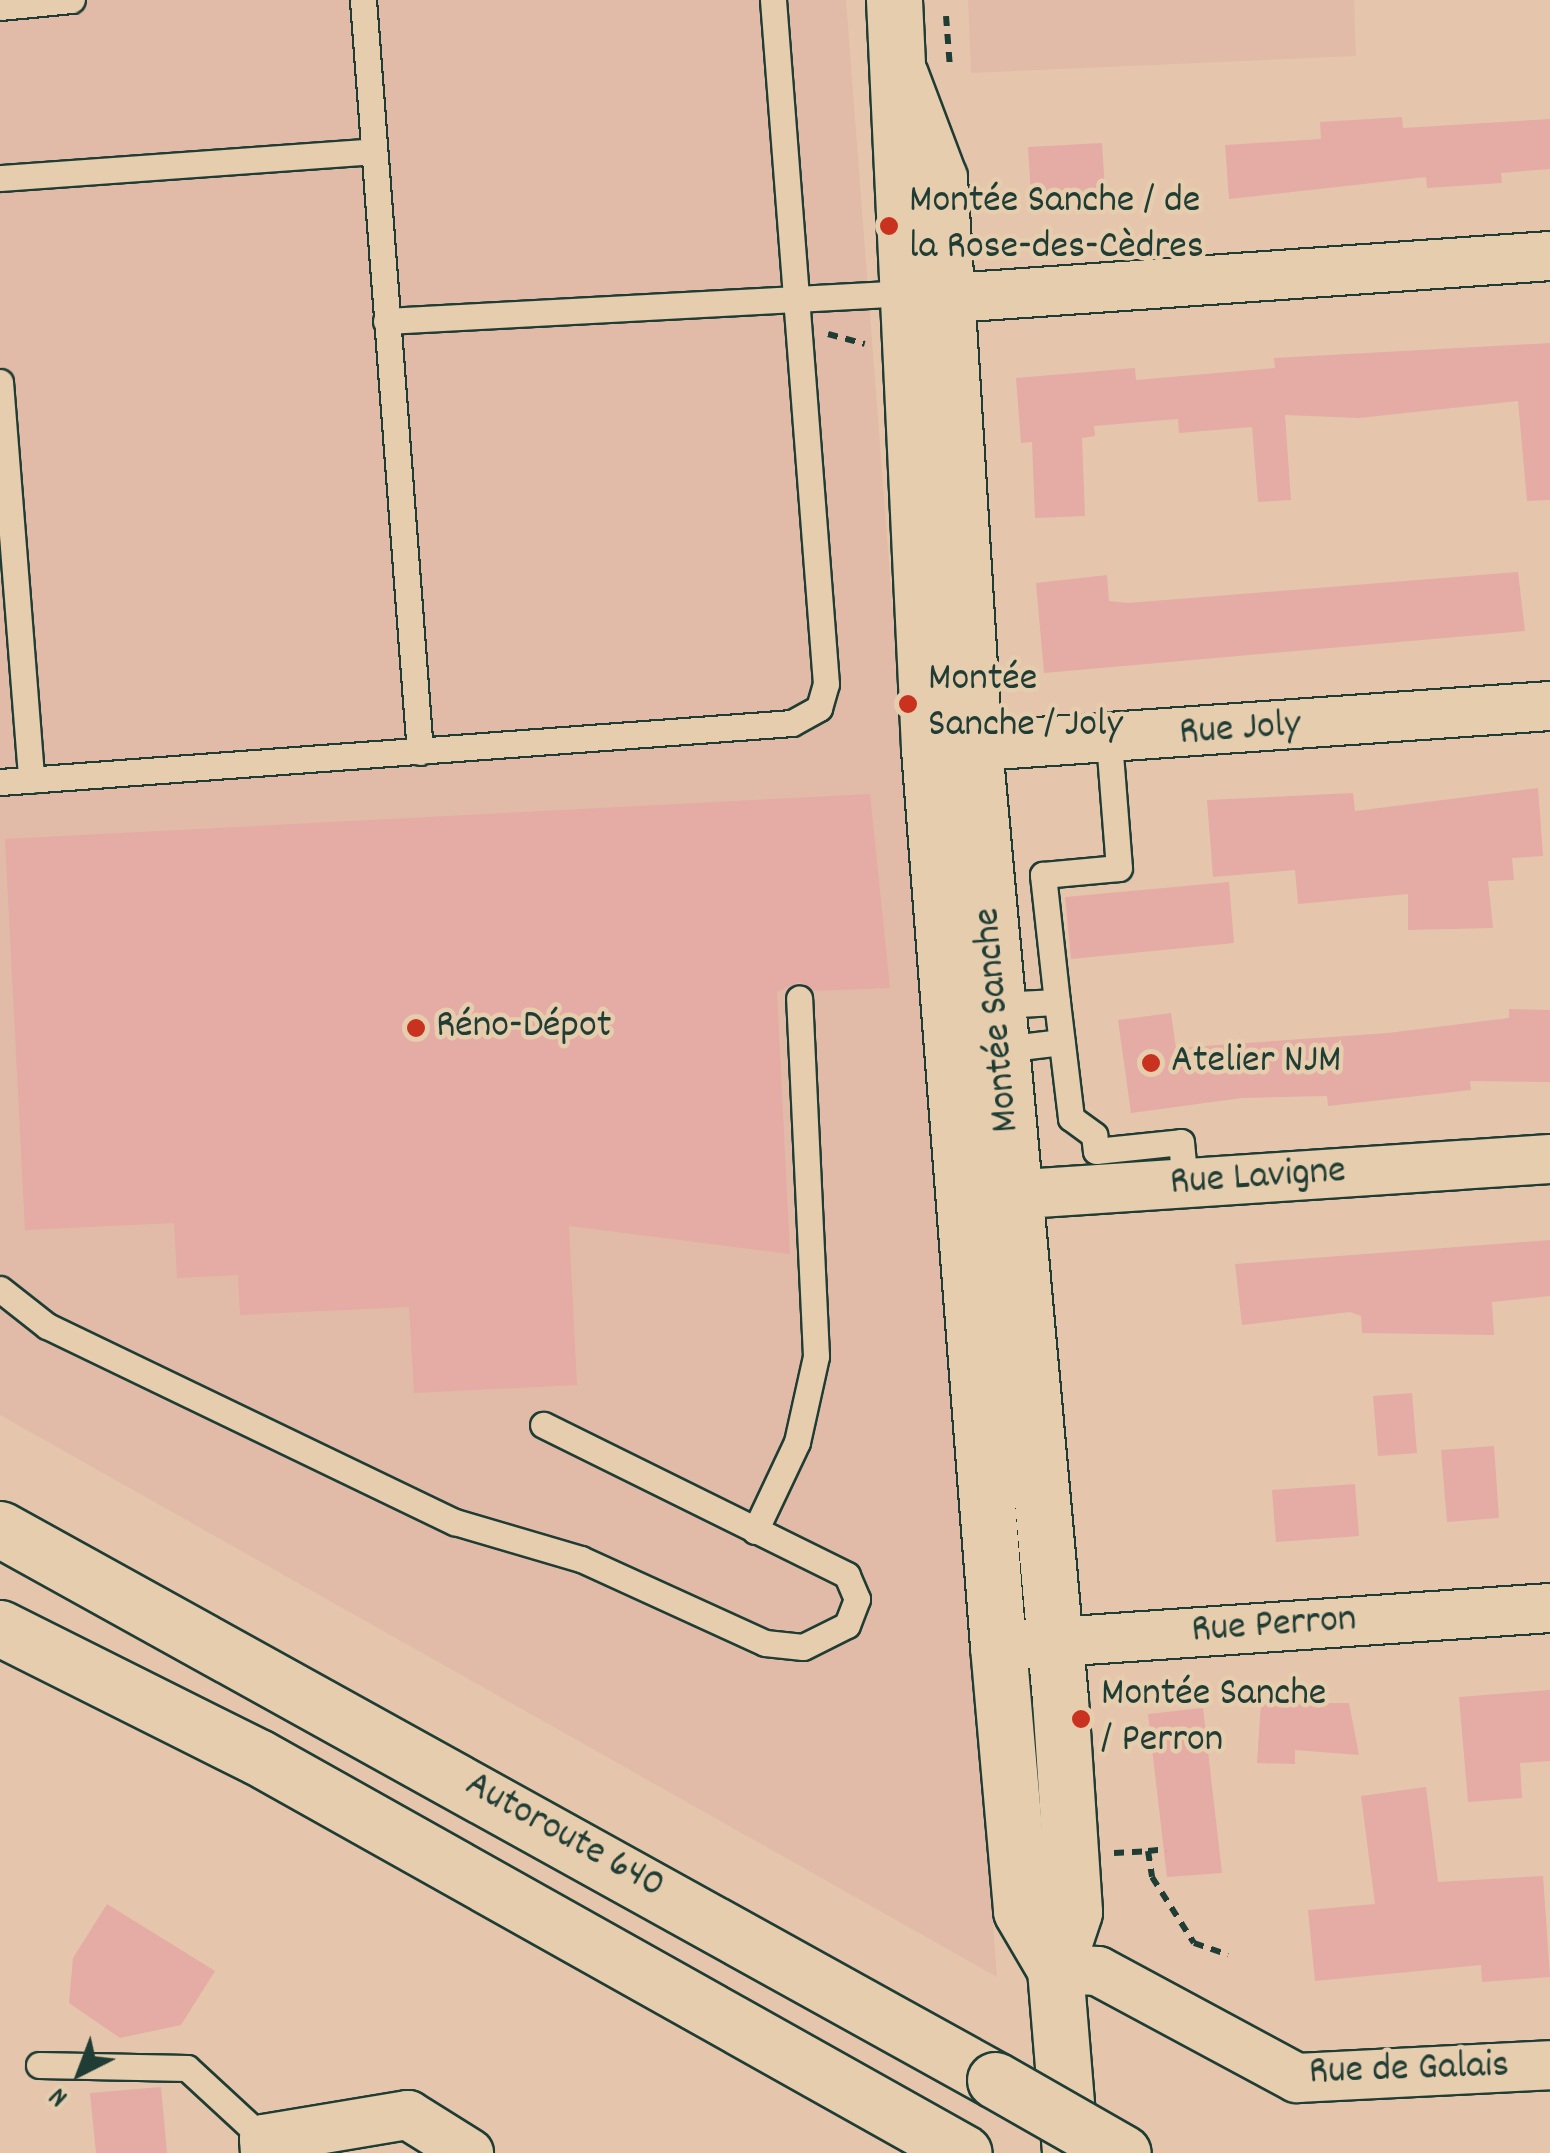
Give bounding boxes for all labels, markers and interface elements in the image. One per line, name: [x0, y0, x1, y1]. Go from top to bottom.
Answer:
place label: Montée Sanche / de la Rose-des-Cèdres: [909, 179, 1204, 273]
marker: Montée Sanche / de la Rose-des-Cèdres: [878, 215, 900, 237]
place label: Montée Sanche / Joly: [928, 657, 1123, 751]
marker: Montée Sanche / Joly: [897, 693, 919, 715]
street label: Rue Joly: [1178, 703, 1302, 759]
street label: Montée Sanche: [965, 906, 1033, 1134]
place label: Réno-Dépot: [436, 1004, 612, 1052]
marker: Réno-Dépot: [405, 1017, 427, 1039]
place label: Atelier NJM: [1171, 1039, 1341, 1087]
marker: Atelier NJM: [1140, 1052, 1162, 1074]
street label: Rue Lavigne: [1168, 1149, 1348, 1209]
street label: Rue Perron: [1190, 1597, 1358, 1657]
place label: Montée Sanche / Perron: [1101, 1672, 1326, 1766]
marker: Montée Sanche / Perron: [1070, 1708, 1092, 1730]
street label: Autoroute 640: [456, 1762, 672, 1912]
north arrow: [30, 2023, 130, 2123]
street label: Rue de Galais: [1308, 2044, 1510, 2098]
text: N: [41, 2076, 78, 2115]

